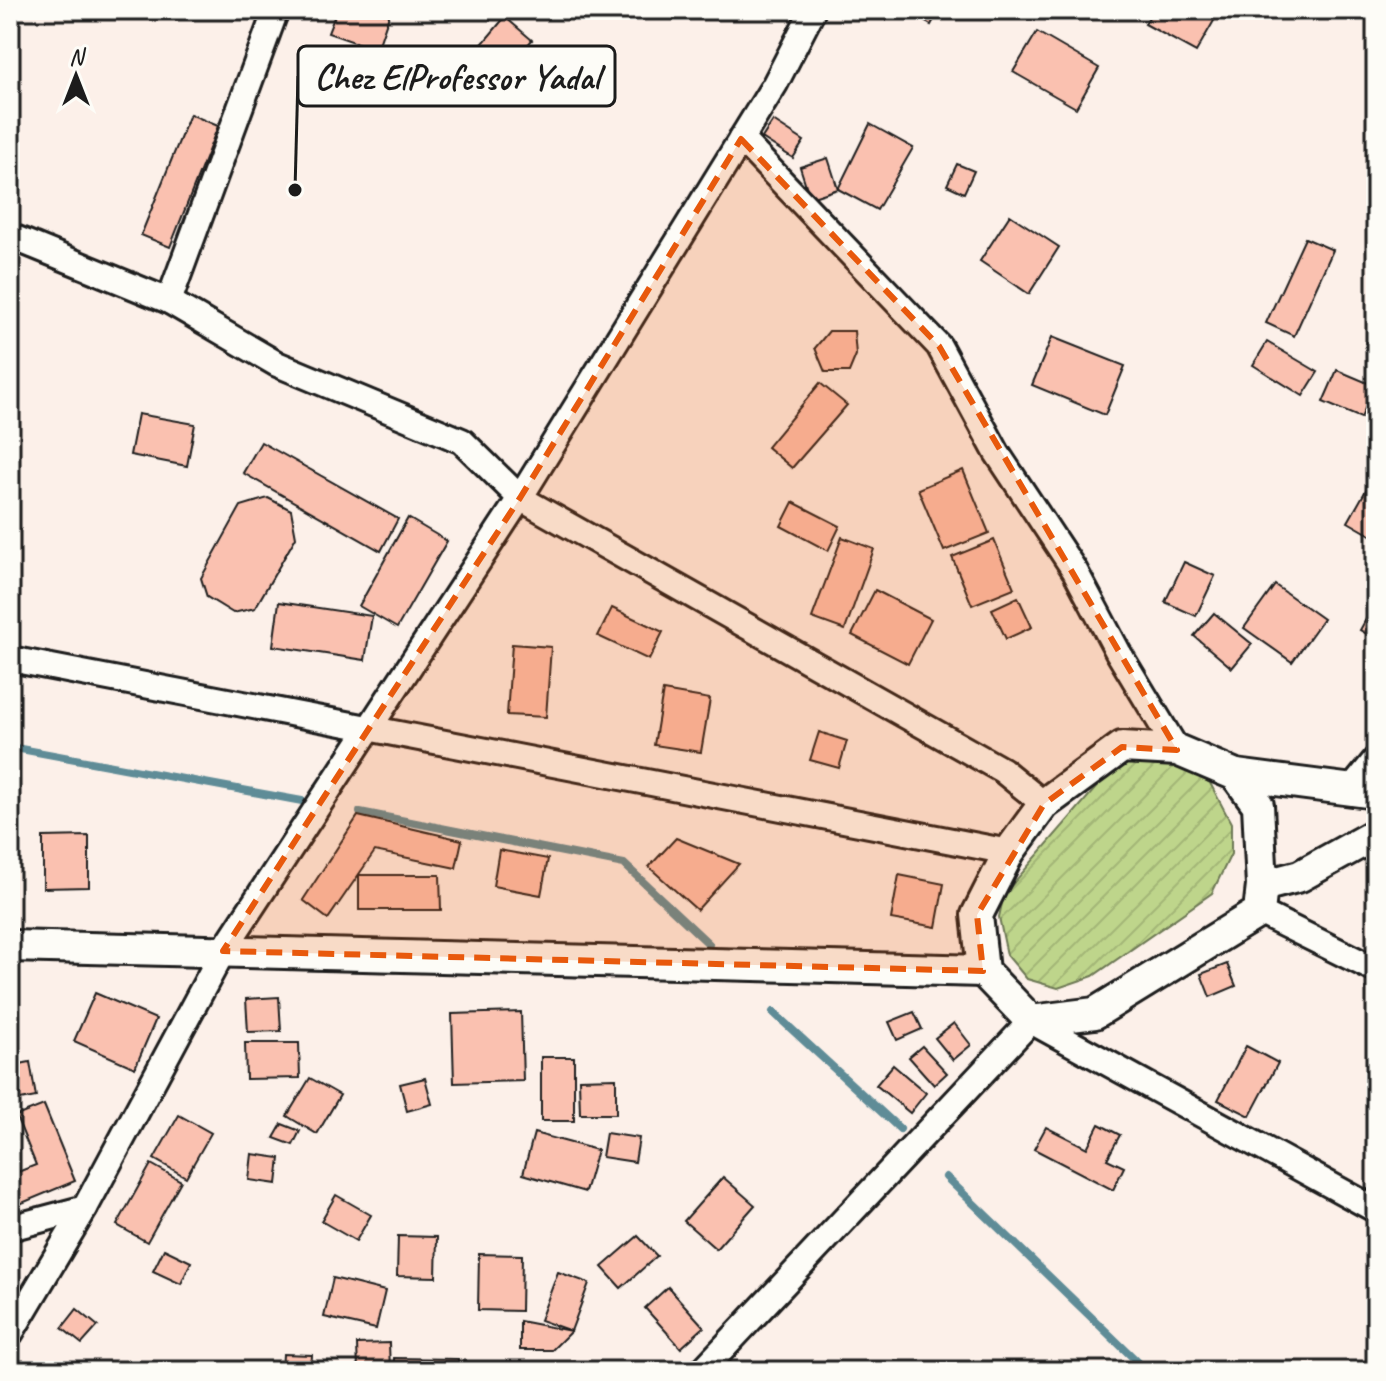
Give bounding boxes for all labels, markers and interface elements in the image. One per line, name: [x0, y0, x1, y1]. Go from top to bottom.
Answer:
north arrow: [36, 36, 116, 116]
text: N: [69, 43, 86, 71]
callout: Chez ElProfessor Yadal: [298, 46, 615, 106]
text: Chez ElProfessor Yadal: [315, 54, 606, 100]

